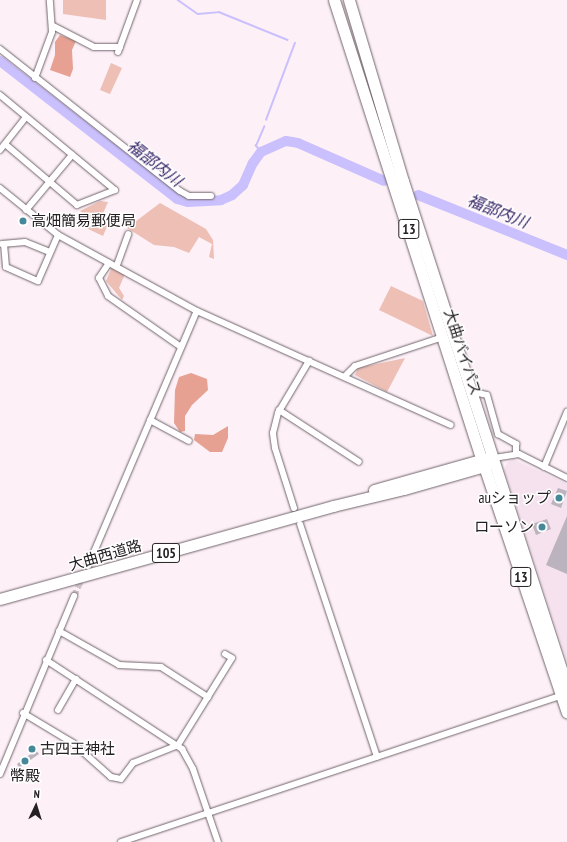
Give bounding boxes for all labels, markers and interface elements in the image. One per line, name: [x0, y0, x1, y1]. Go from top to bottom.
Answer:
water label: 福部内川: [124, 136, 186, 190]
water label: 福部内川: [465, 190, 531, 232]
place label: 高畑簡易郵便局: [31, 212, 136, 230]
marker: 高畑簡易郵便局: [18, 216, 28, 226]
road number: 13: [398, 217, 420, 241]
street label: 大曲バイパス: [441, 306, 485, 398]
place label: auショップ: [478, 489, 551, 507]
marker: auショップ: [554, 493, 564, 503]
place label: ローソン: [474, 518, 534, 536]
marker: ローソン: [537, 522, 547, 532]
street label: 大曲西道路: [66, 536, 144, 574]
road number: 105: [151, 541, 181, 565]
road number: 13: [510, 565, 532, 589]
place label: 古四王神社: [40, 740, 115, 758]
marker: 古四王神社: [27, 744, 37, 754]
marker: 幣殿: [20, 756, 30, 766]
place label: 幣殿: [10, 767, 40, 785]
north arrow: [16, 786, 56, 826]
text: N: [33, 787, 40, 801]

